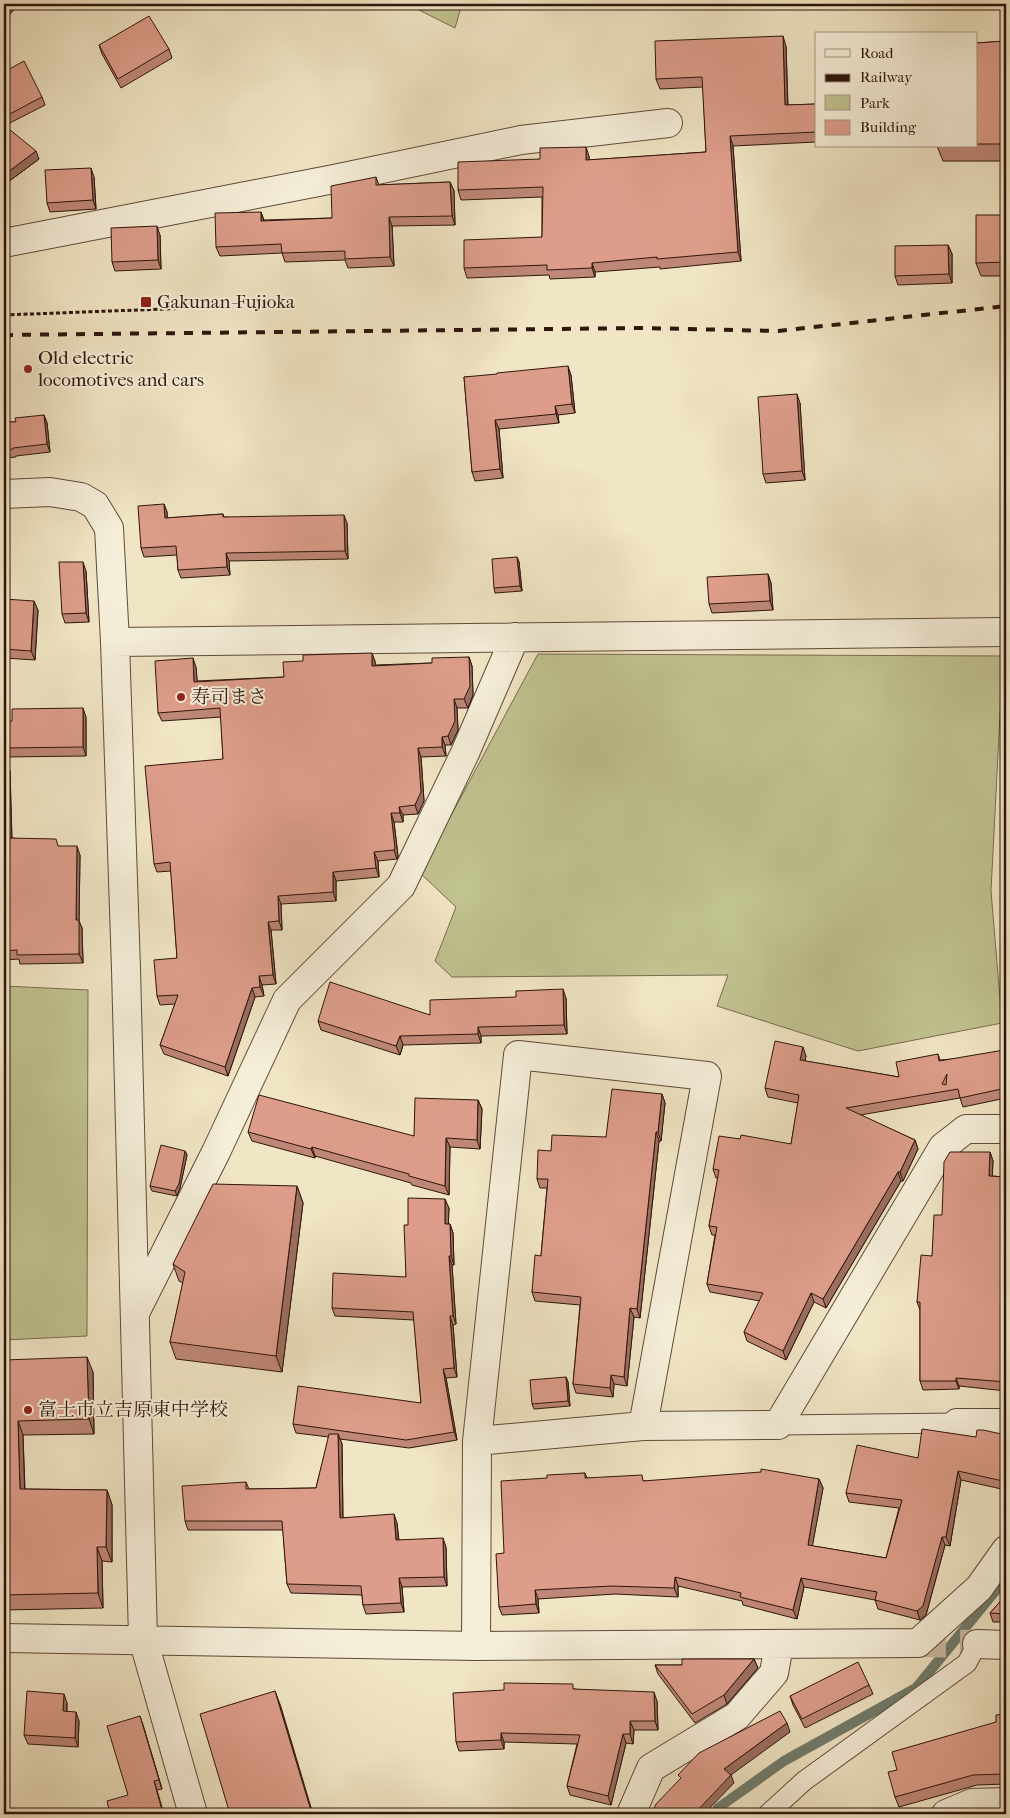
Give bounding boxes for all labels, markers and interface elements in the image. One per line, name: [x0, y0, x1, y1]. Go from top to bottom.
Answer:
legend: [815, 32, 978, 148]
text: Road: [860, 44, 894, 62]
text: Railway: [860, 68, 913, 86]
text: Park: [860, 94, 890, 112]
text: Building: [860, 118, 917, 136]
place label: Gakunan-Fujioka: [157, 291, 295, 313]
marker: Gakunan-Fujioka: [139, 295, 153, 309]
place label: Old electric locomotives and cars: [37, 347, 204, 391]
marker: Old electric locomotives and cars: [22, 363, 34, 375]
place label: 寿司まさ: [191, 686, 267, 708]
marker: 寿司まさ: [175, 691, 187, 703]
place label: 富士市立吉原東中学校: [38, 1399, 228, 1421]
marker: 富士市立吉原東中学校: [22, 1404, 34, 1416]

